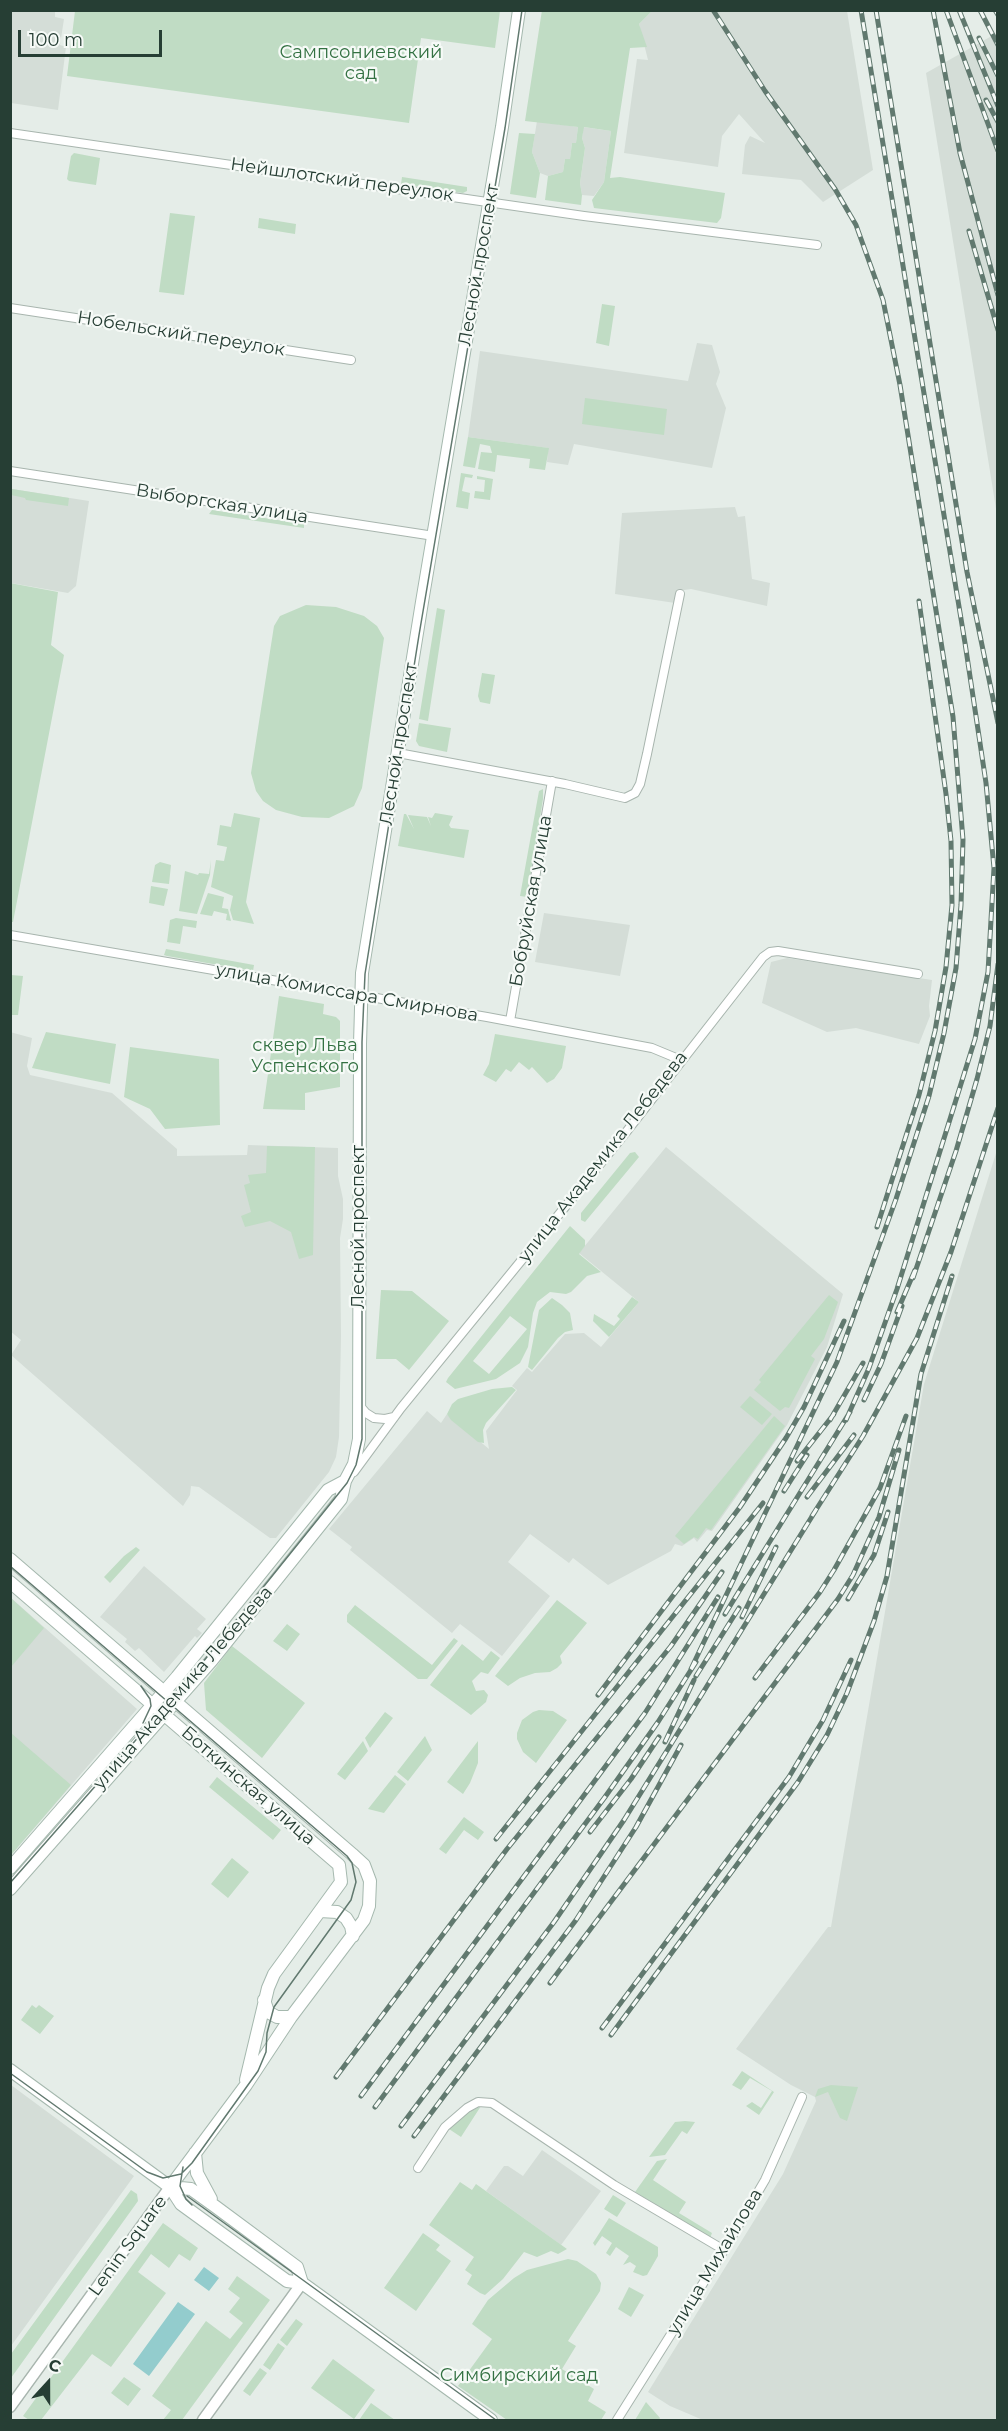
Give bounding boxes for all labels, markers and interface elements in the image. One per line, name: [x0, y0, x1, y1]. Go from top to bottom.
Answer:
scale bar: [21, 18, 165, 56]
text: 100 m: [29, 29, 83, 51]
park label: Сампсониевский сад: [280, 42, 442, 84]
street label: Нейшлотский переулок: [229, 154, 455, 206]
street label: Лесной проспект: [454, 182, 504, 348]
street label: Нобельский переулок: [76, 307, 286, 361]
street label: Выборгская улица: [134, 480, 310, 528]
street label: Лесной проспект: [375, 661, 423, 827]
street label: Бобруйская улица: [505, 814, 557, 988]
street label: улица Комиссара Смирнова: [214, 959, 480, 1027]
park label: сквер Льва Успенского: [251, 1035, 359, 1078]
street label: улица Академика Лебедева: [514, 1047, 692, 1267]
street label: Лесной проспект: [348, 1145, 370, 1309]
street label: улица Академика Лебедева: [89, 1582, 277, 1794]
street label: Боткинская улица: [177, 1722, 319, 1850]
street label: улица Михайлова: [663, 2185, 767, 2339]
street label: Lenin Square: [84, 2191, 172, 2301]
north arrow: [18, 2353, 78, 2413]
text: С: [46, 2355, 63, 2377]
park label: Симбирский сад: [440, 2365, 598, 2387]

